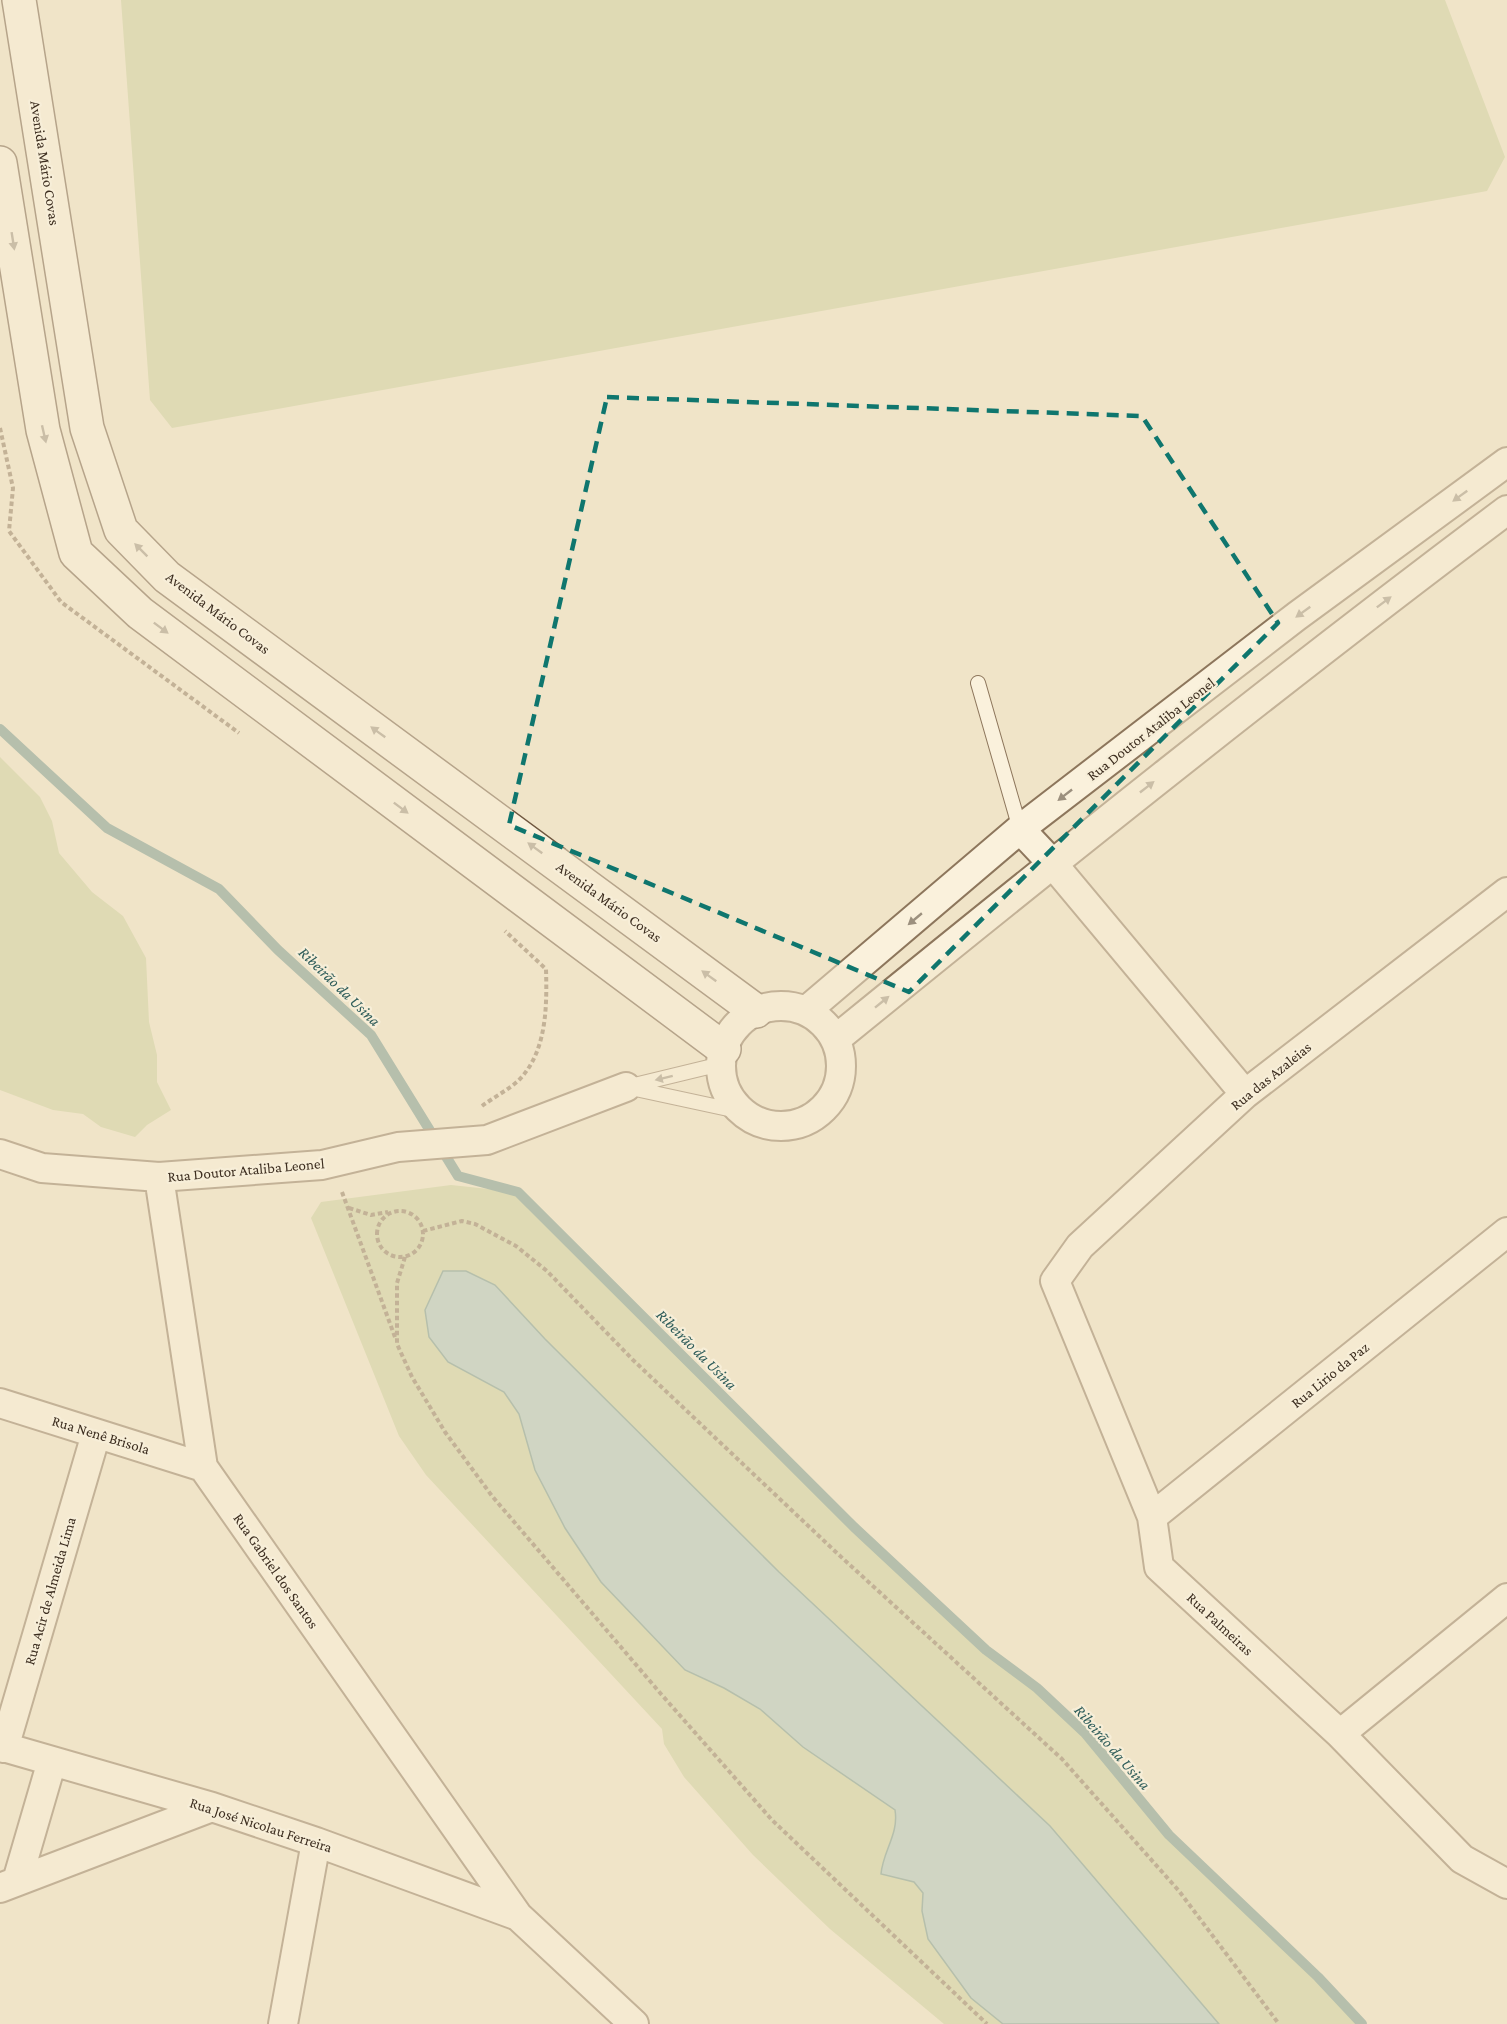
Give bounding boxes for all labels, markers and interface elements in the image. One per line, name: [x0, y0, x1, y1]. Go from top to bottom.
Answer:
street label: Avenida Mário Covas: [27, 100, 63, 227]
one-way arrow: [8, 232, 17, 251]
one-way arrow: [40, 424, 50, 443]
one-way arrow: [1452, 490, 1467, 502]
one-way arrow: [134, 543, 148, 557]
street label: Avenida Mário Covas: [163, 569, 273, 657]
one-way arrow: [1375, 596, 1391, 608]
one-way arrow: [1295, 606, 1311, 618]
one-way arrow: [153, 622, 169, 634]
street label: Rua Doutor Ataliba Leonel: [1084, 674, 1218, 784]
one-way arrow: [371, 727, 386, 739]
one-way arrow: [1140, 781, 1155, 793]
one-way arrow: [1057, 788, 1073, 801]
one-way arrow: [394, 801, 409, 813]
one-way arrow: [528, 842, 544, 854]
street label: Avenida Mário Covas: [553, 859, 665, 946]
one-way arrow: [908, 912, 923, 925]
water label: Ribeirão da Usina: [296, 943, 384, 1030]
one-way arrow: [702, 970, 718, 982]
one-way arrow: [874, 997, 889, 1009]
street label: Rua das Azaleias: [1228, 1039, 1314, 1113]
one-way arrow: [655, 1073, 673, 1083]
street label: Rua Doutor Ataliba Leonel: [167, 1155, 325, 1185]
water label: Ribeirão da Usina: [653, 1306, 741, 1393]
street label: Rua Lirio da Paz: [1288, 1339, 1372, 1411]
street label: Rua Nenê Brisola: [50, 1413, 152, 1457]
street label: Rua Gabriel dos Santos: [230, 1510, 322, 1632]
street label: Rua Acir de Almeida Lima: [21, 1515, 79, 1667]
street label: Rua Palmeiras: [1184, 1589, 1256, 1659]
water label: Ribeirão da Usina: [1071, 1702, 1154, 1793]
street label: Rua José Nicolau Ferreira: [188, 1794, 334, 1857]

